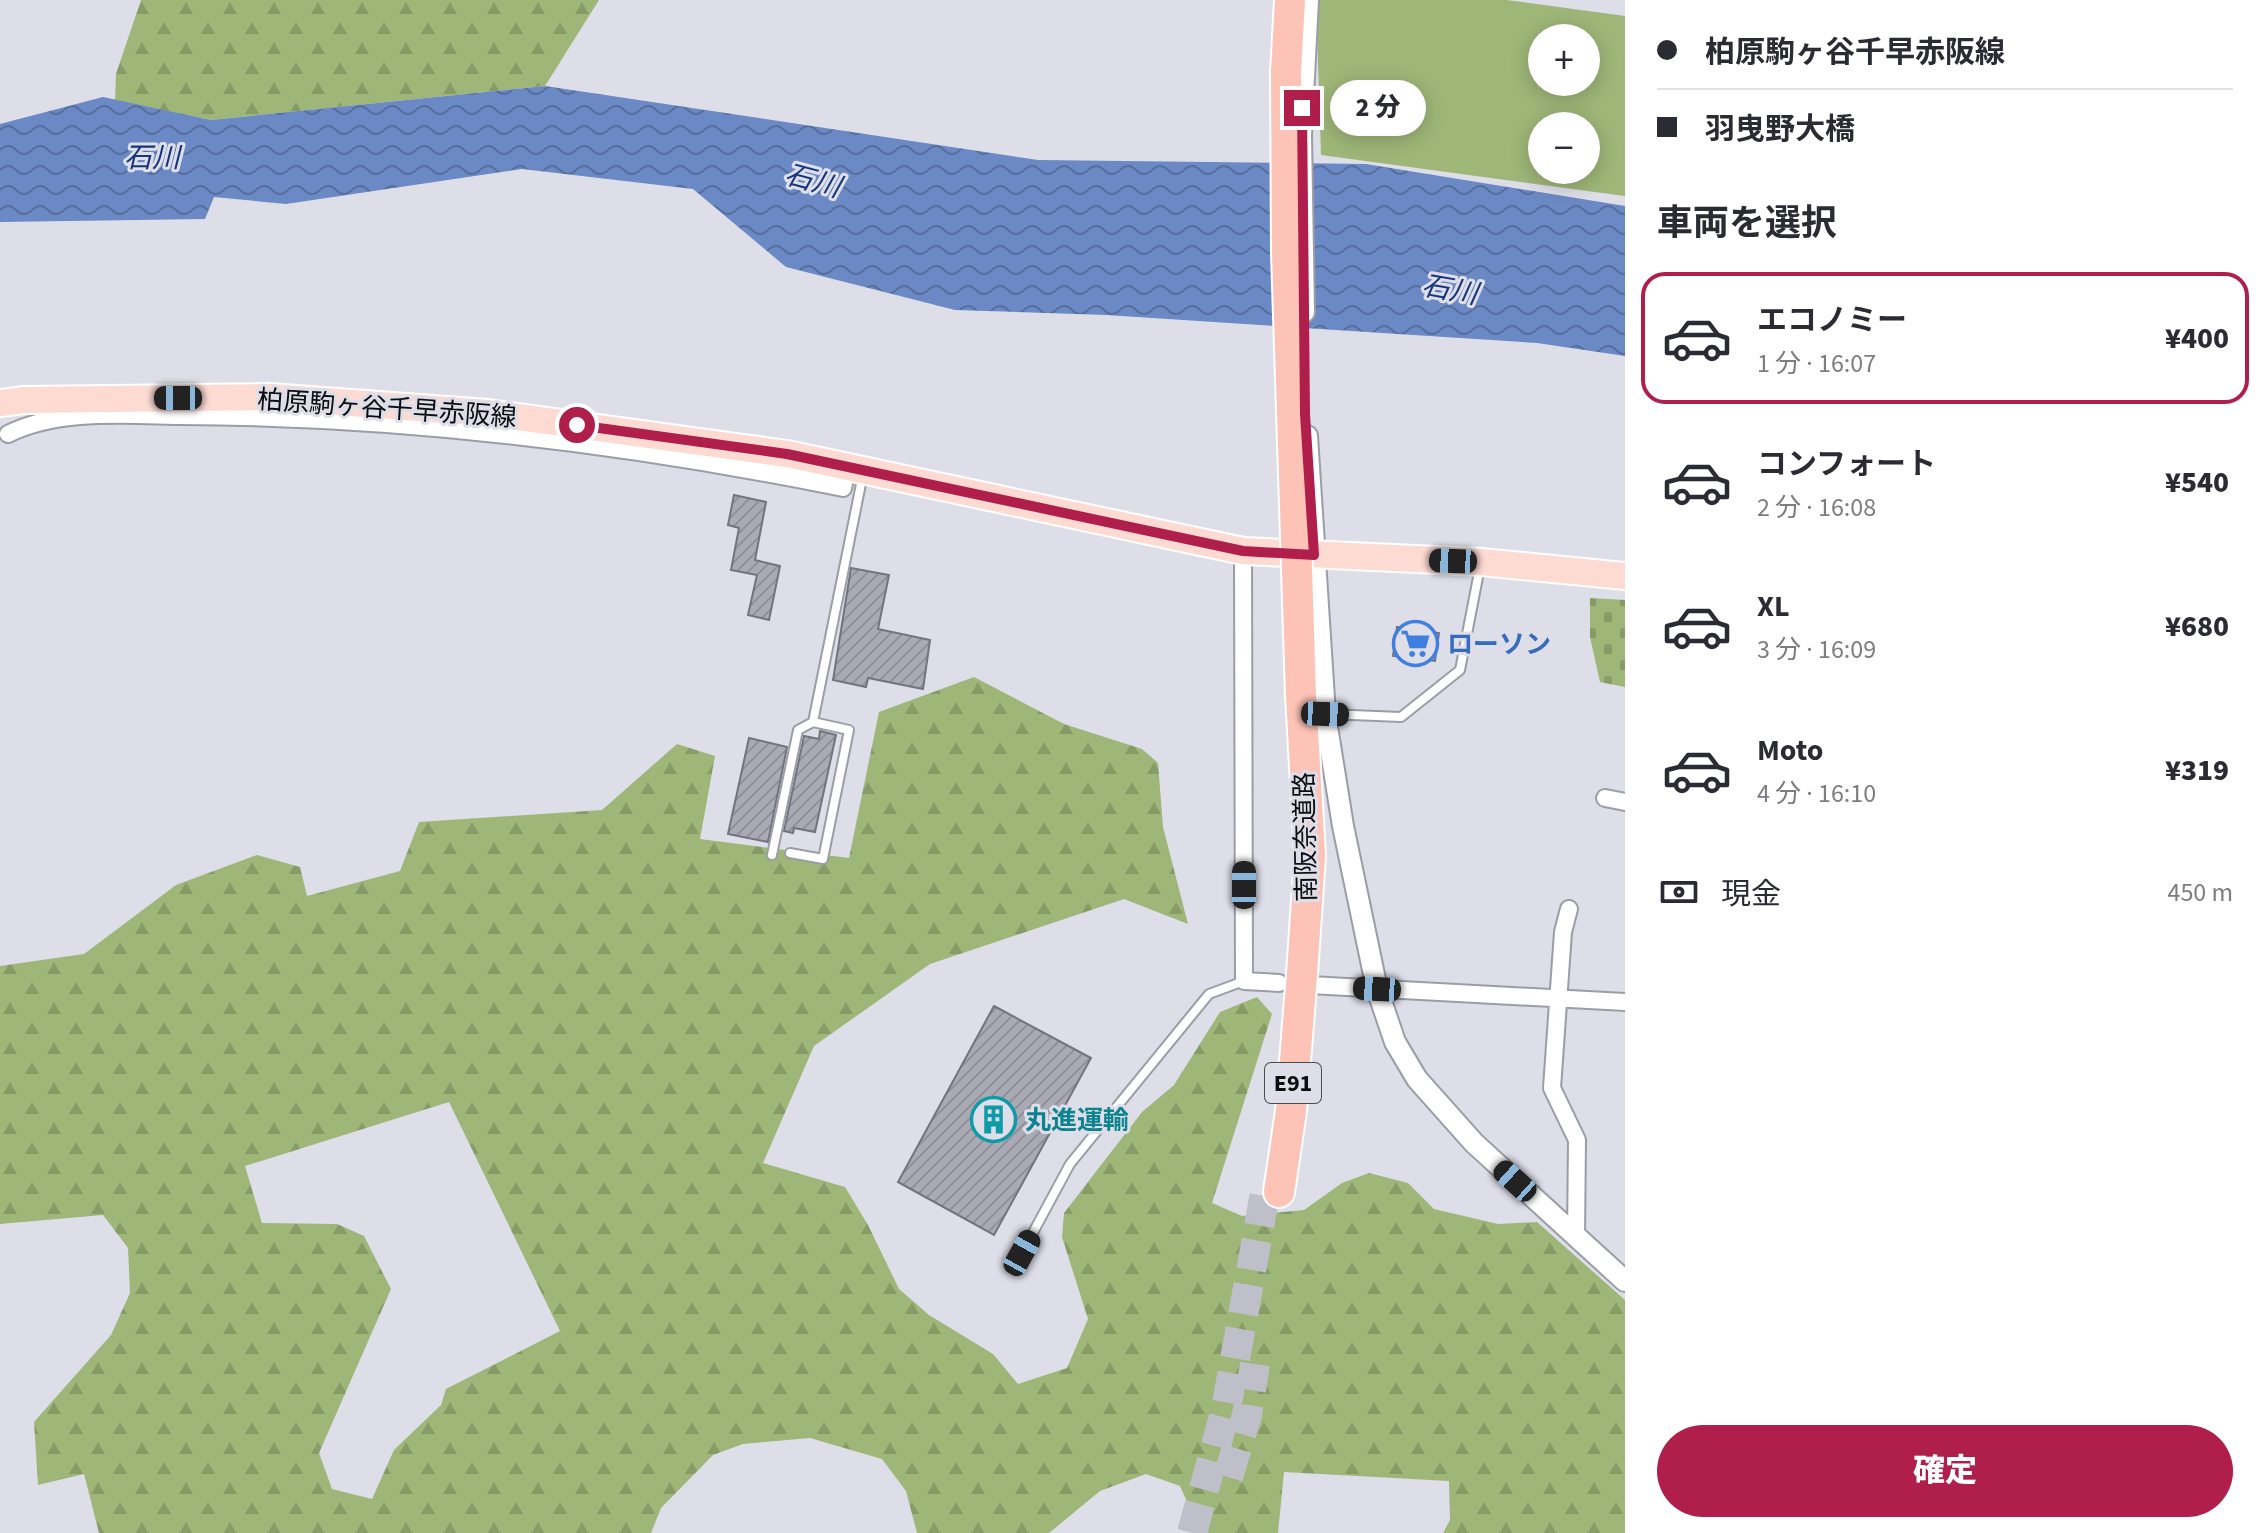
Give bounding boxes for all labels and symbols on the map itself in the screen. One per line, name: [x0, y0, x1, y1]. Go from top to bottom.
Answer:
callout: 2 分: [1330, 80, 1426, 136]
route end: [1284, 90, 1320, 126]
water label: 石川: [124, 138, 183, 178]
water label: 石川: [781, 154, 848, 208]
water label: 石川: [1419, 265, 1484, 315]
street label: 柏原駒ヶ谷千早赤阪線: [256, 381, 518, 436]
car: [154, 386, 202, 410]
route start: [559, 407, 595, 443]
car: [1429, 548, 1477, 574]
supermarket icon: ローソン: [1392, 620, 1440, 668]
place label: ローソン: [1447, 626, 1551, 663]
car: [1301, 701, 1349, 727]
street label: 南阪奈道路: [1286, 772, 1325, 902]
car: [1232, 861, 1256, 909]
car: [1352, 976, 1402, 1002]
road number: E91: [1265, 1063, 1321, 1103]
building icon: 丸進運輸: [970, 1096, 1018, 1144]
place label: 丸進運輸: [1025, 1102, 1129, 1139]
car: [1489, 1156, 1541, 1206]
car: [1000, 1226, 1044, 1280]

